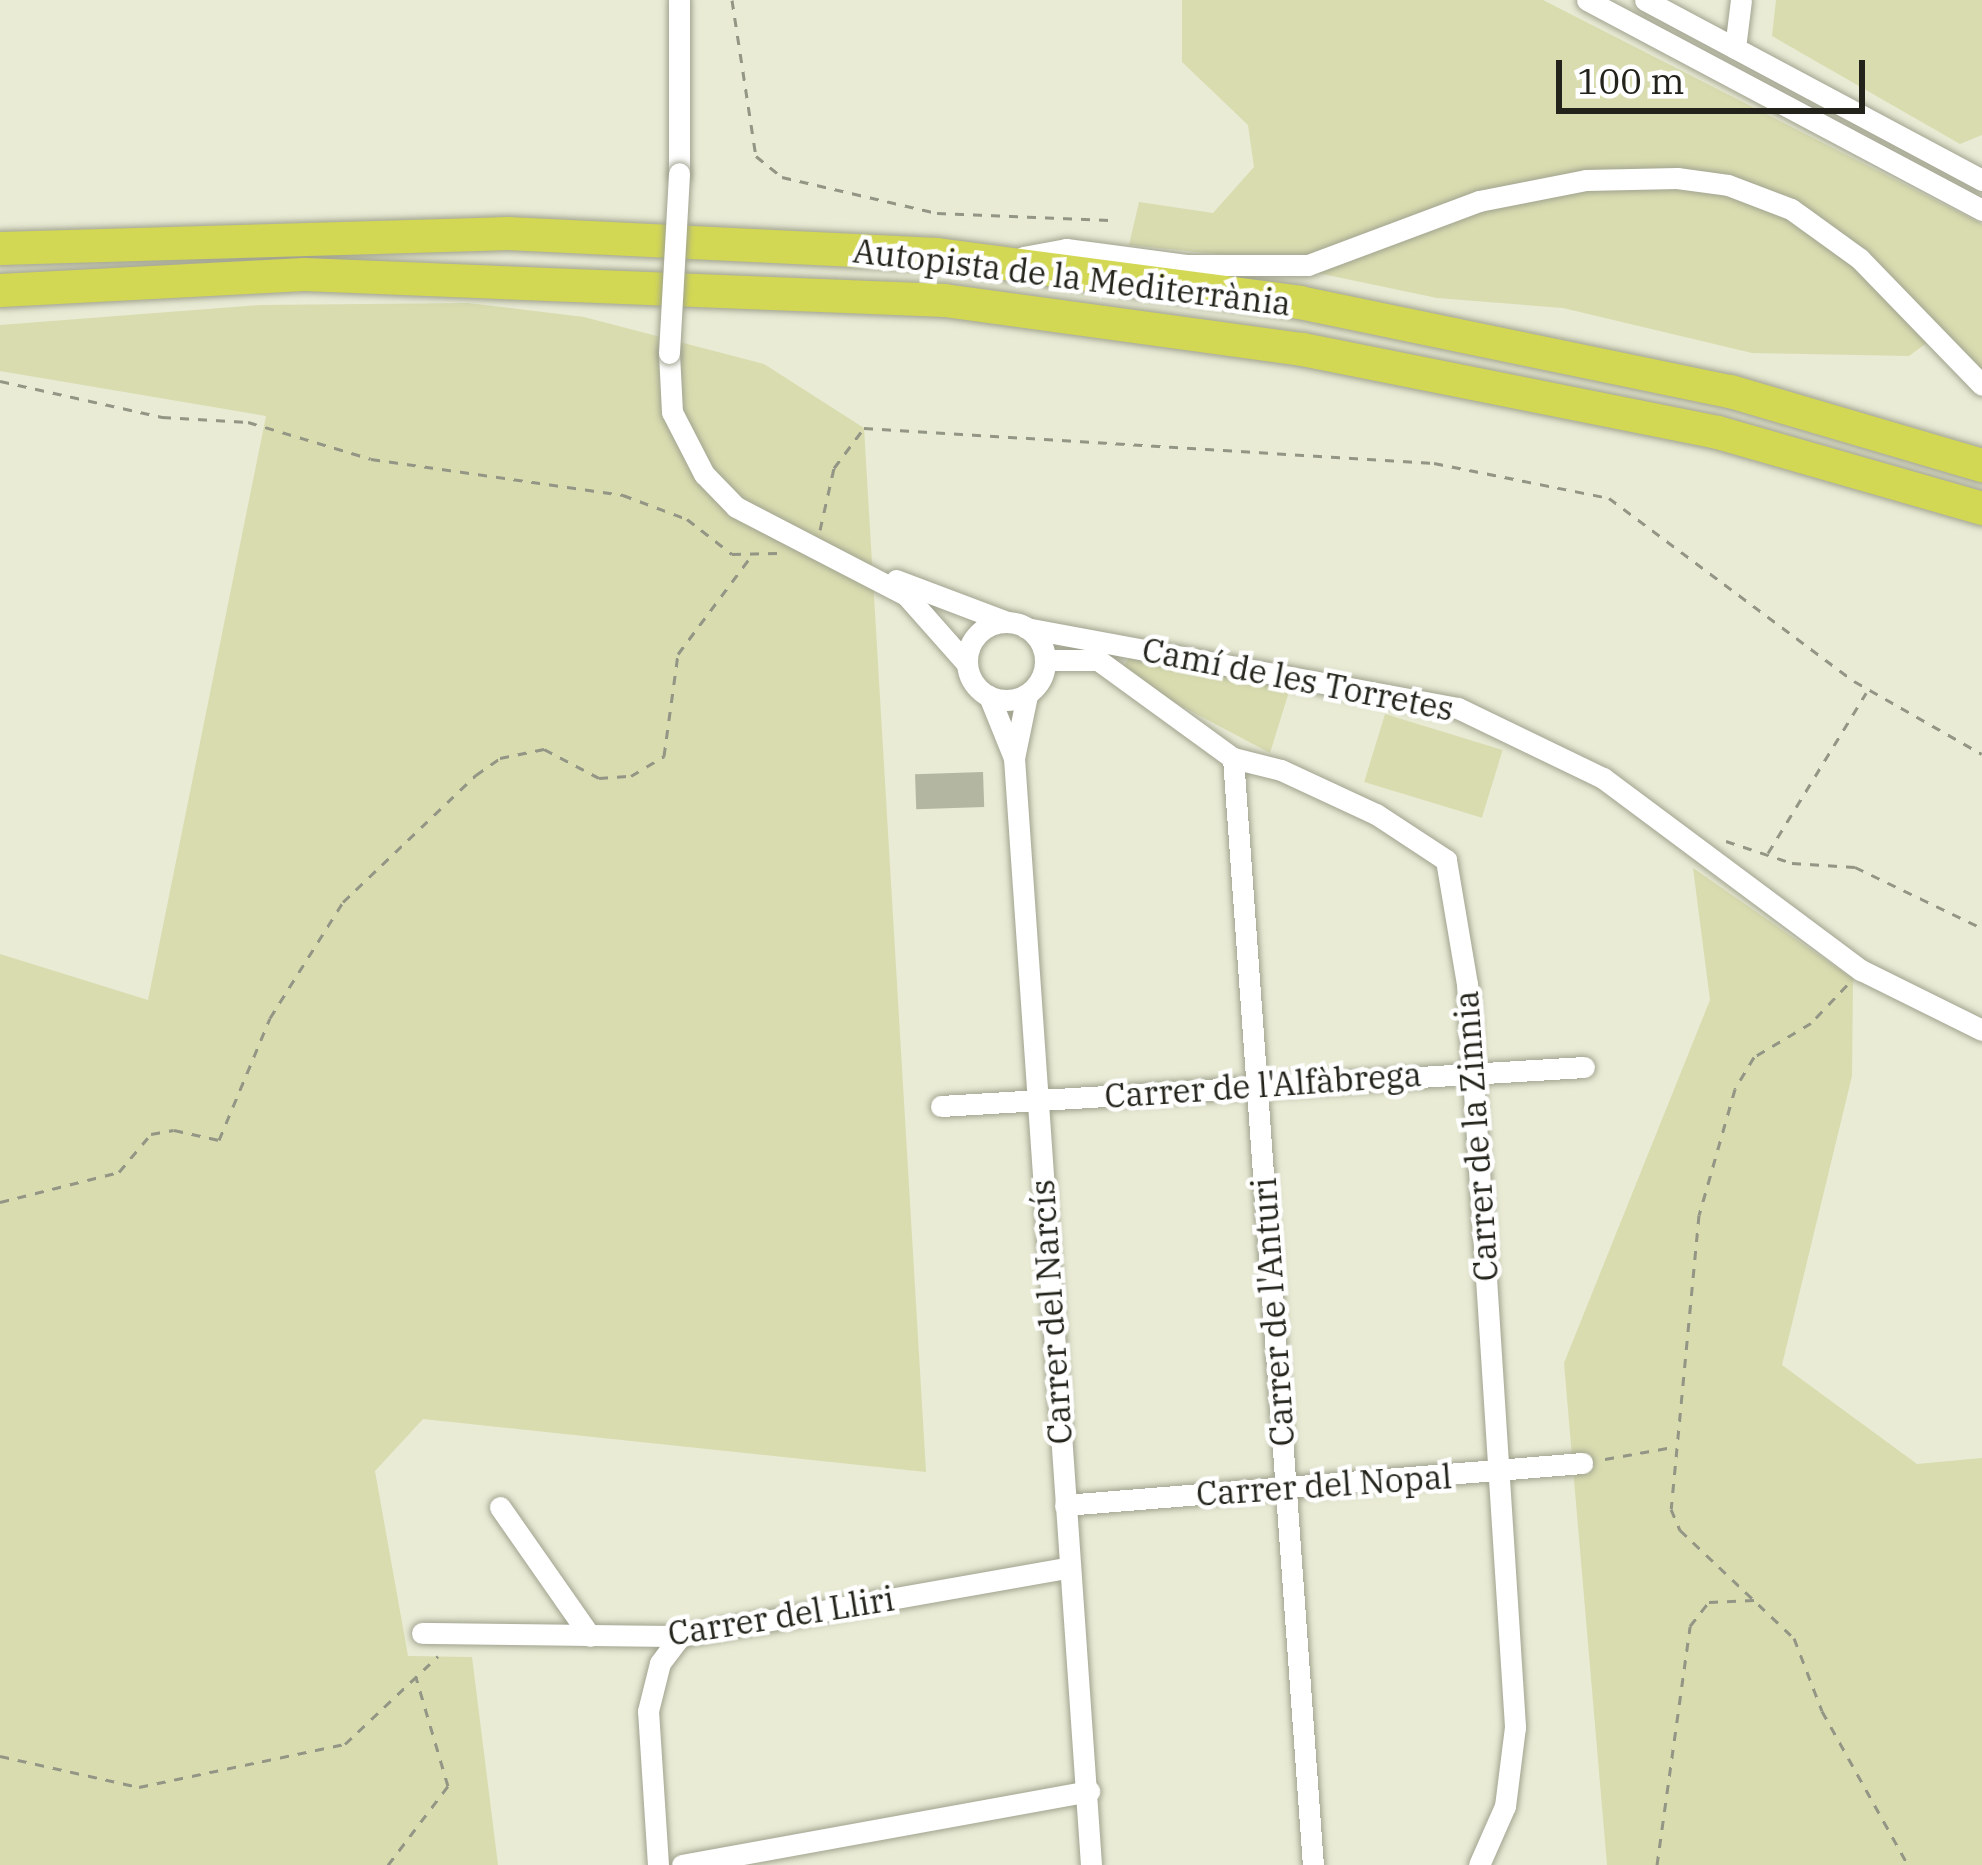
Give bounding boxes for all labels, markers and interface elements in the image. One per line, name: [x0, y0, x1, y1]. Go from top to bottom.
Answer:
scale bar: [1562, 36, 1871, 110]
text: 100 m: [1577, 57, 1684, 104]
street label: Autopista de la Mediterrània: [851, 230, 1293, 324]
street label: Camí de les Torretes: [1139, 629, 1457, 729]
street label: Carrer de la Zinnia: [1446, 989, 1506, 1283]
street label: Carrer de l'Alfàbrega: [1103, 1054, 1423, 1116]
street label: Carrer de l'Anturi: [1244, 1176, 1302, 1448]
street label: Carrer del Narcís: [1022, 1178, 1080, 1446]
street label: Carrer del Nopal: [1195, 1456, 1453, 1514]
street label: Carrer del Lliri: [665, 1579, 897, 1653]

